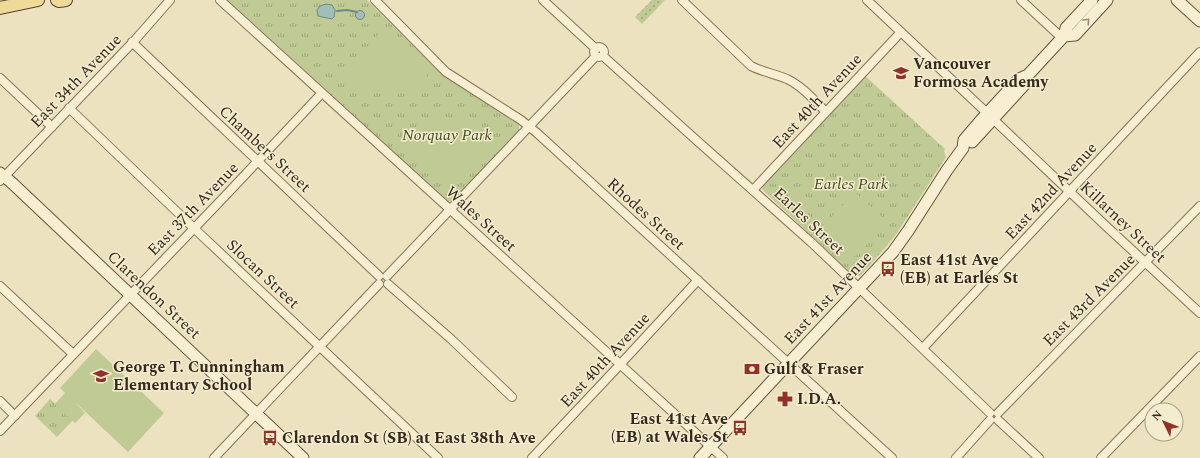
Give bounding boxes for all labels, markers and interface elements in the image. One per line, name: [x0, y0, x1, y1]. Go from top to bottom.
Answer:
one-way arrow: [1083, 19, 1090, 26]
street label: East 34th Avenue: [25, 29, 127, 133]
street label: East 40th Avenue: [766, 48, 868, 154]
place label: Vancouver Formosa Academy: [913, 52, 1049, 94]
school or university icon: Vancouver Formosa Academy: [892, 64, 910, 82]
street label: Chambers Street: [214, 100, 317, 198]
park label: Norquay Park: [402, 123, 493, 147]
street label: East 42nd Avenue: [999, 137, 1103, 245]
street label: East 37th Avenue: [142, 157, 244, 261]
street label: Rhodes Street: [601, 172, 691, 256]
park label: Earles Park: [814, 172, 889, 196]
street label: Killarney Street: [1074, 175, 1172, 269]
street label: Wales Street: [440, 180, 522, 258]
street label: Earles Street: [768, 182, 850, 261]
street label: Slocan Street: [221, 234, 305, 315]
street label: Clarendon Street: [102, 245, 206, 345]
street label: East 41st Avenue: [778, 246, 878, 350]
place label: East 41st Ave (EB) at Earles St: [900, 248, 1018, 290]
street label: East 43rd Avenue: [1037, 248, 1141, 352]
bus stop icon: East 41st Ave (EB) at Earles St: [879, 260, 897, 278]
street label: East 40th Avenue: [554, 307, 656, 413]
place label: George T. Cunningham Elementary School: [113, 355, 285, 397]
place label: Gulf & Fraser: [764, 357, 864, 381]
bank icon: Gulf & Fraser: [743, 360, 761, 378]
school or university icon: George T. Cunningham Elementary School: [92, 367, 110, 385]
place label: I.D.A.: [797, 387, 841, 411]
pharmacy icon: I.D.A.: [776, 390, 794, 408]
north arrow: [1144, 402, 1184, 442]
text: N: [1148, 406, 1166, 425]
place label: East 41st Ave (EB) at Wales St: [611, 407, 728, 449]
bus stop icon: East 41st Ave (EB) at Wales St: [731, 419, 749, 437]
place label: Clarendon St (SB) at East 38th Ave: [282, 426, 536, 450]
bus stop icon: Clarendon St (SB) at East 38th Ave: [261, 429, 279, 447]

